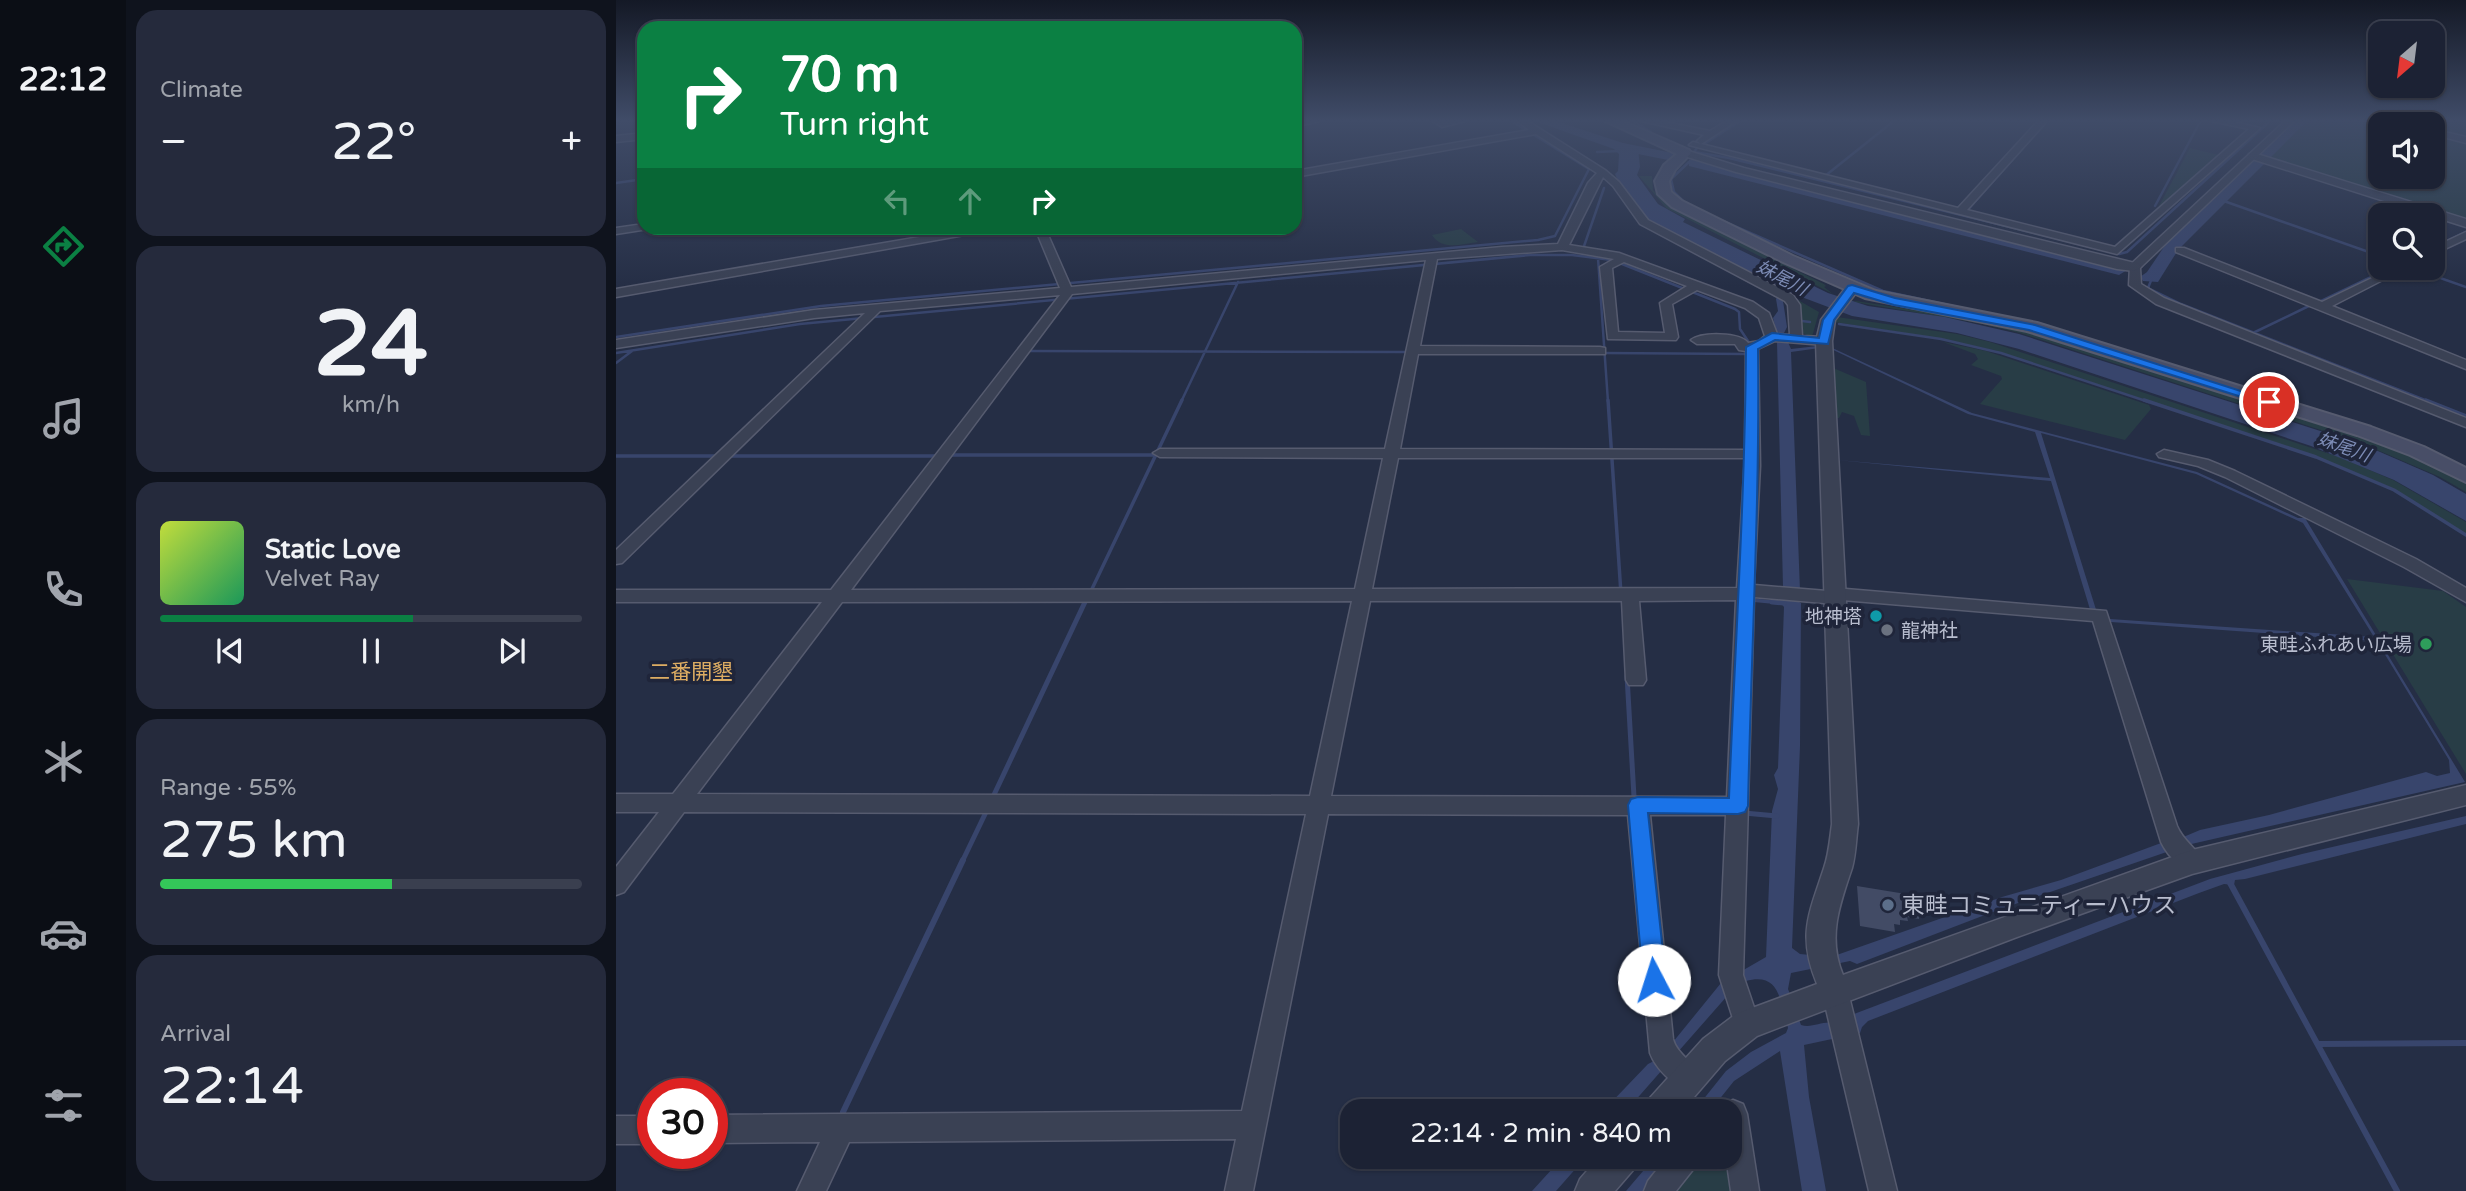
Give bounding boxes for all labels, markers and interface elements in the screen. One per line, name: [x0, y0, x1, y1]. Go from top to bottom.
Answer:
north arrow: [2368, 21, 2445, 98]
map controls: [2368, 21, 2445, 280]
text: 70 m: [780, 46, 899, 105]
icon: right: [665, 49, 756, 140]
text: 22:12: [19, 61, 107, 99]
text: Climate: [160, 76, 243, 104]
text: Turn right: [780, 106, 929, 144]
text: 22°: [331, 111, 416, 174]
button: sound: [2368, 112, 2445, 189]
text: −: [160, 119, 187, 165]
text: +: [561, 119, 582, 165]
icon: left: [878, 182, 916, 220]
icon: ahead: [951, 182, 989, 220]
icon: right: [1024, 182, 1062, 220]
button: search: [2368, 203, 2445, 280]
icon: directions: [39, 222, 88, 271]
water label: 妹尾川: [1753, 256, 1813, 301]
text: 24: [314, 290, 428, 400]
pin: [2239, 372, 2299, 432]
icon: arrive: [2250, 383, 2288, 421]
text: km/h: [342, 391, 400, 419]
icon: music: [39, 394, 88, 443]
water label: 妹尾川: [2315, 427, 2375, 467]
text: Static Love: [265, 534, 401, 565]
icon: phone: [39, 565, 88, 614]
text: Velvet Ray: [265, 565, 380, 593]
place label: 地神塔: [1805, 606, 1862, 628]
marker: 地神塔: [1868, 608, 1884, 624]
place label: 龍神社: [1901, 620, 1958, 642]
marker: 龍神社: [1879, 622, 1895, 638]
icon: previous: [211, 632, 249, 670]
icon: pause: [352, 632, 390, 670]
icon: next: [493, 632, 531, 670]
place label: 東畦ふれあい広場: [2260, 634, 2412, 656]
marker: 東畦ふれあい広場: [2418, 636, 2434, 652]
district label: 二番開墾: [649, 660, 733, 685]
icon: climate: [39, 737, 88, 786]
text: Range · 55%: [160, 774, 296, 802]
text: 275 km: [160, 809, 348, 872]
place label: 東畦コミュニティーハウス: [1902, 892, 2176, 920]
marker: 東畦コミュニティーハウス: [1880, 897, 1896, 913]
icon: car: [39, 909, 88, 958]
position arrow: [1617, 943, 1691, 1017]
text: Arrival: [160, 1020, 231, 1048]
text: 22:14: [160, 1055, 304, 1118]
speed limit sign: 30: [637, 1078, 728, 1169]
icon: filters: [39, 1081, 88, 1130]
text: 22:14 · 2 min · 840 m: [1410, 1118, 1672, 1149]

